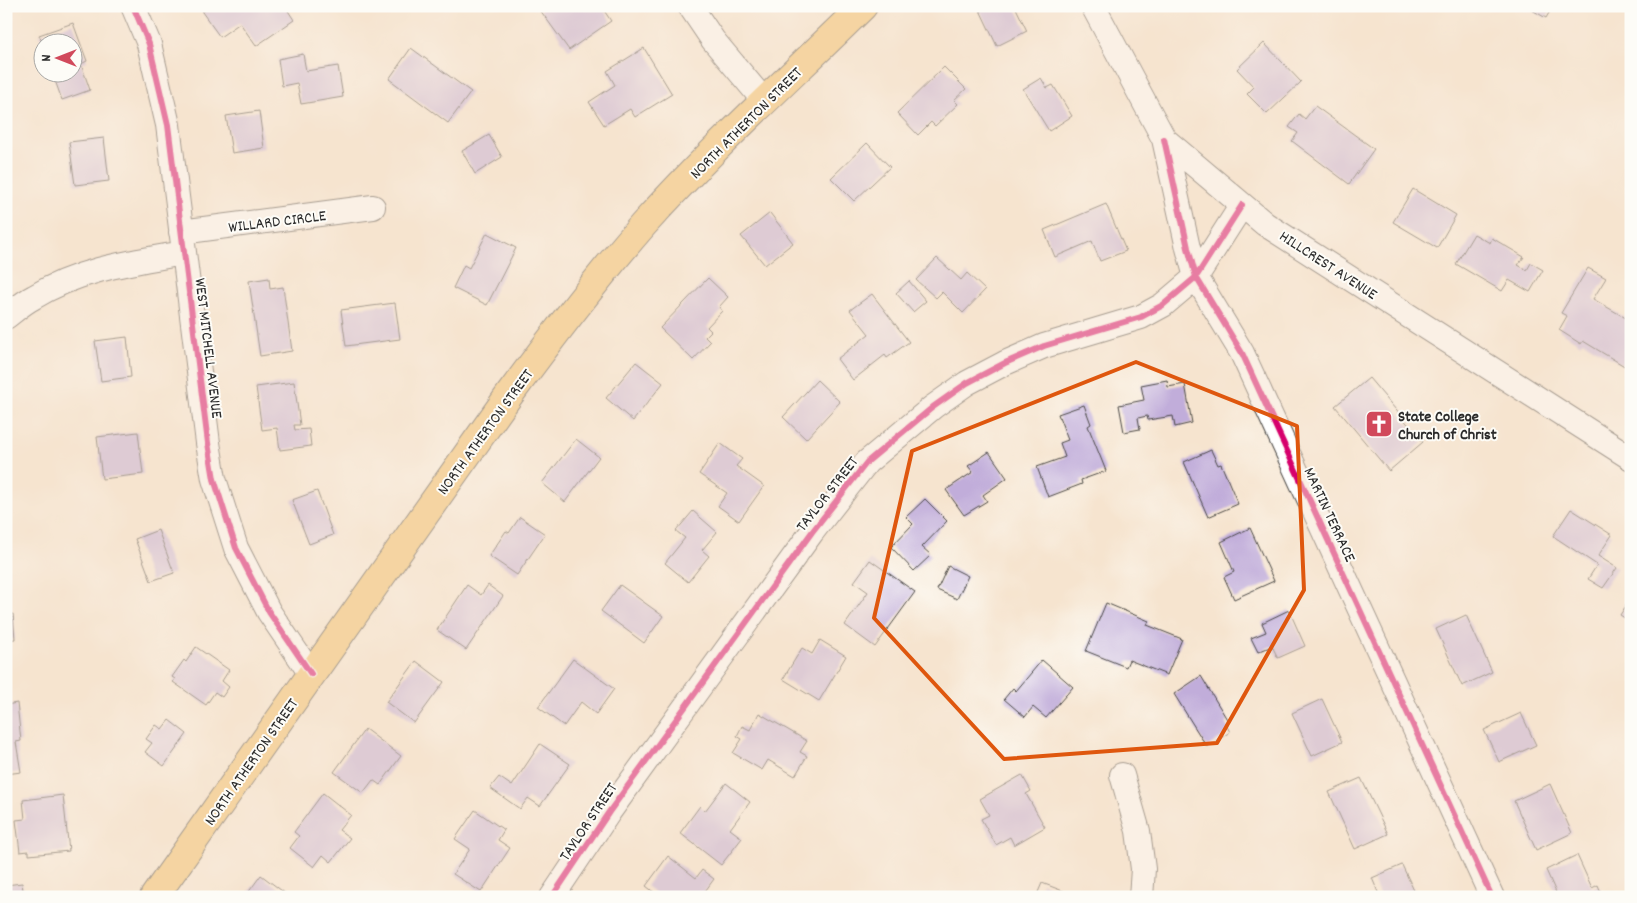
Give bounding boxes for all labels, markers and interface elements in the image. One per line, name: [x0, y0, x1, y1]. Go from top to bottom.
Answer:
north arrow: [32, 32, 82, 82]
text: N: [37, 54, 57, 61]
street label: NORTH ATHERTON STREET: [685, 62, 809, 185]
street label: WILLARD CIRCLE: [227, 205, 328, 240]
street label: HILLCREST AVENUE: [1274, 226, 1382, 307]
street label: WEST MITCHELL AVENUE: [188, 277, 228, 420]
street label: NORTH ATHERTON STREET: [432, 364, 540, 500]
place label: State College Church of Christ: [1398, 406, 1497, 447]
church icon: State College Church of Christ: [1364, 409, 1394, 439]
street label: TAYLOR STREET: [791, 451, 865, 537]
street label: MARTIN TERRACE: [1297, 464, 1361, 567]
street label: NORTH ATHERTON STREET: [199, 694, 305, 831]
street label: TAYLOR STREET: [554, 778, 624, 866]

